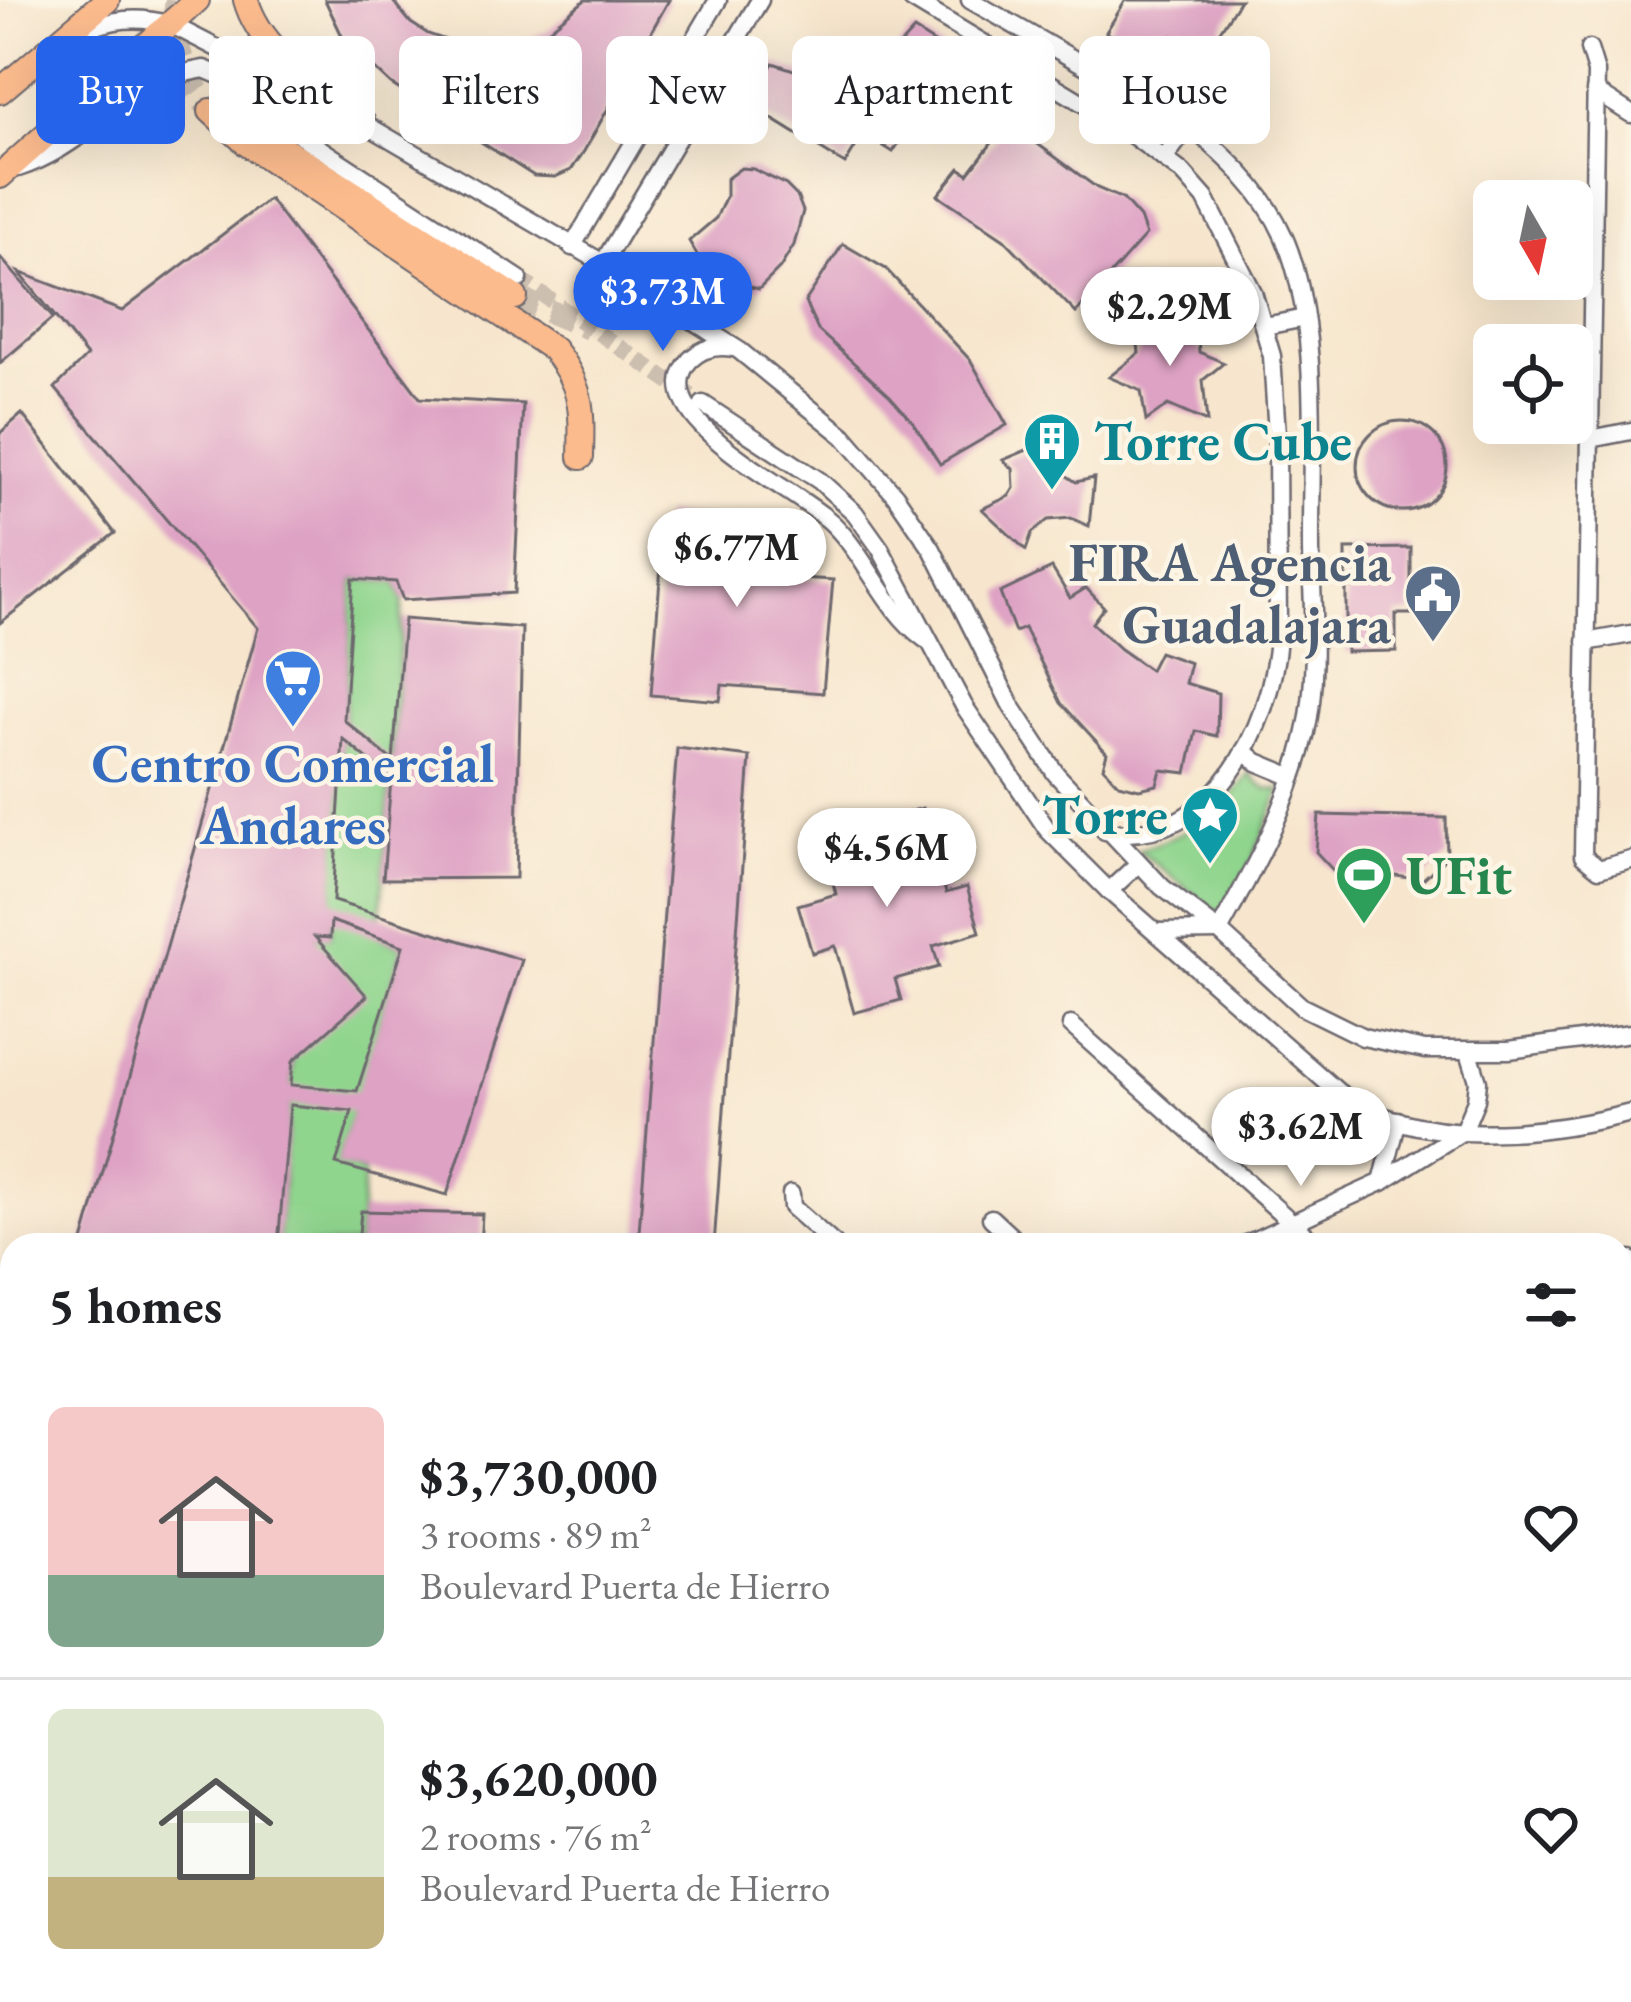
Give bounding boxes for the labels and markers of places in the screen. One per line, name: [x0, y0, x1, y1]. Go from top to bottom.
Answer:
pin: $3.73M: [565, 252, 761, 354]
pin: $2.29M: [1072, 267, 1268, 369]
place label: Torre Cube: [1094, 406, 1352, 476]
building icon: Torre Cube: [1021, 410, 1083, 492]
pin: $6.77M: [639, 508, 835, 610]
place label: FIRA Agencia Guadalajara: [1068, 527, 1391, 659]
public building icon: FIRA Agencia Guadalajara: [1402, 562, 1464, 644]
supermarket icon: Centro Comercial Andares: [262, 647, 324, 729]
place label: Centro Comercial Andares: [92, 728, 494, 860]
place label: Torre: [1042, 780, 1168, 850]
place icon: Torre: [1179, 784, 1241, 866]
pin: $4.56M: [789, 808, 985, 910]
place label: UFit: [1406, 840, 1512, 910]
sports icon: UFit: [1333, 844, 1395, 926]
pin: $3.62M: [1203, 1087, 1399, 1189]

